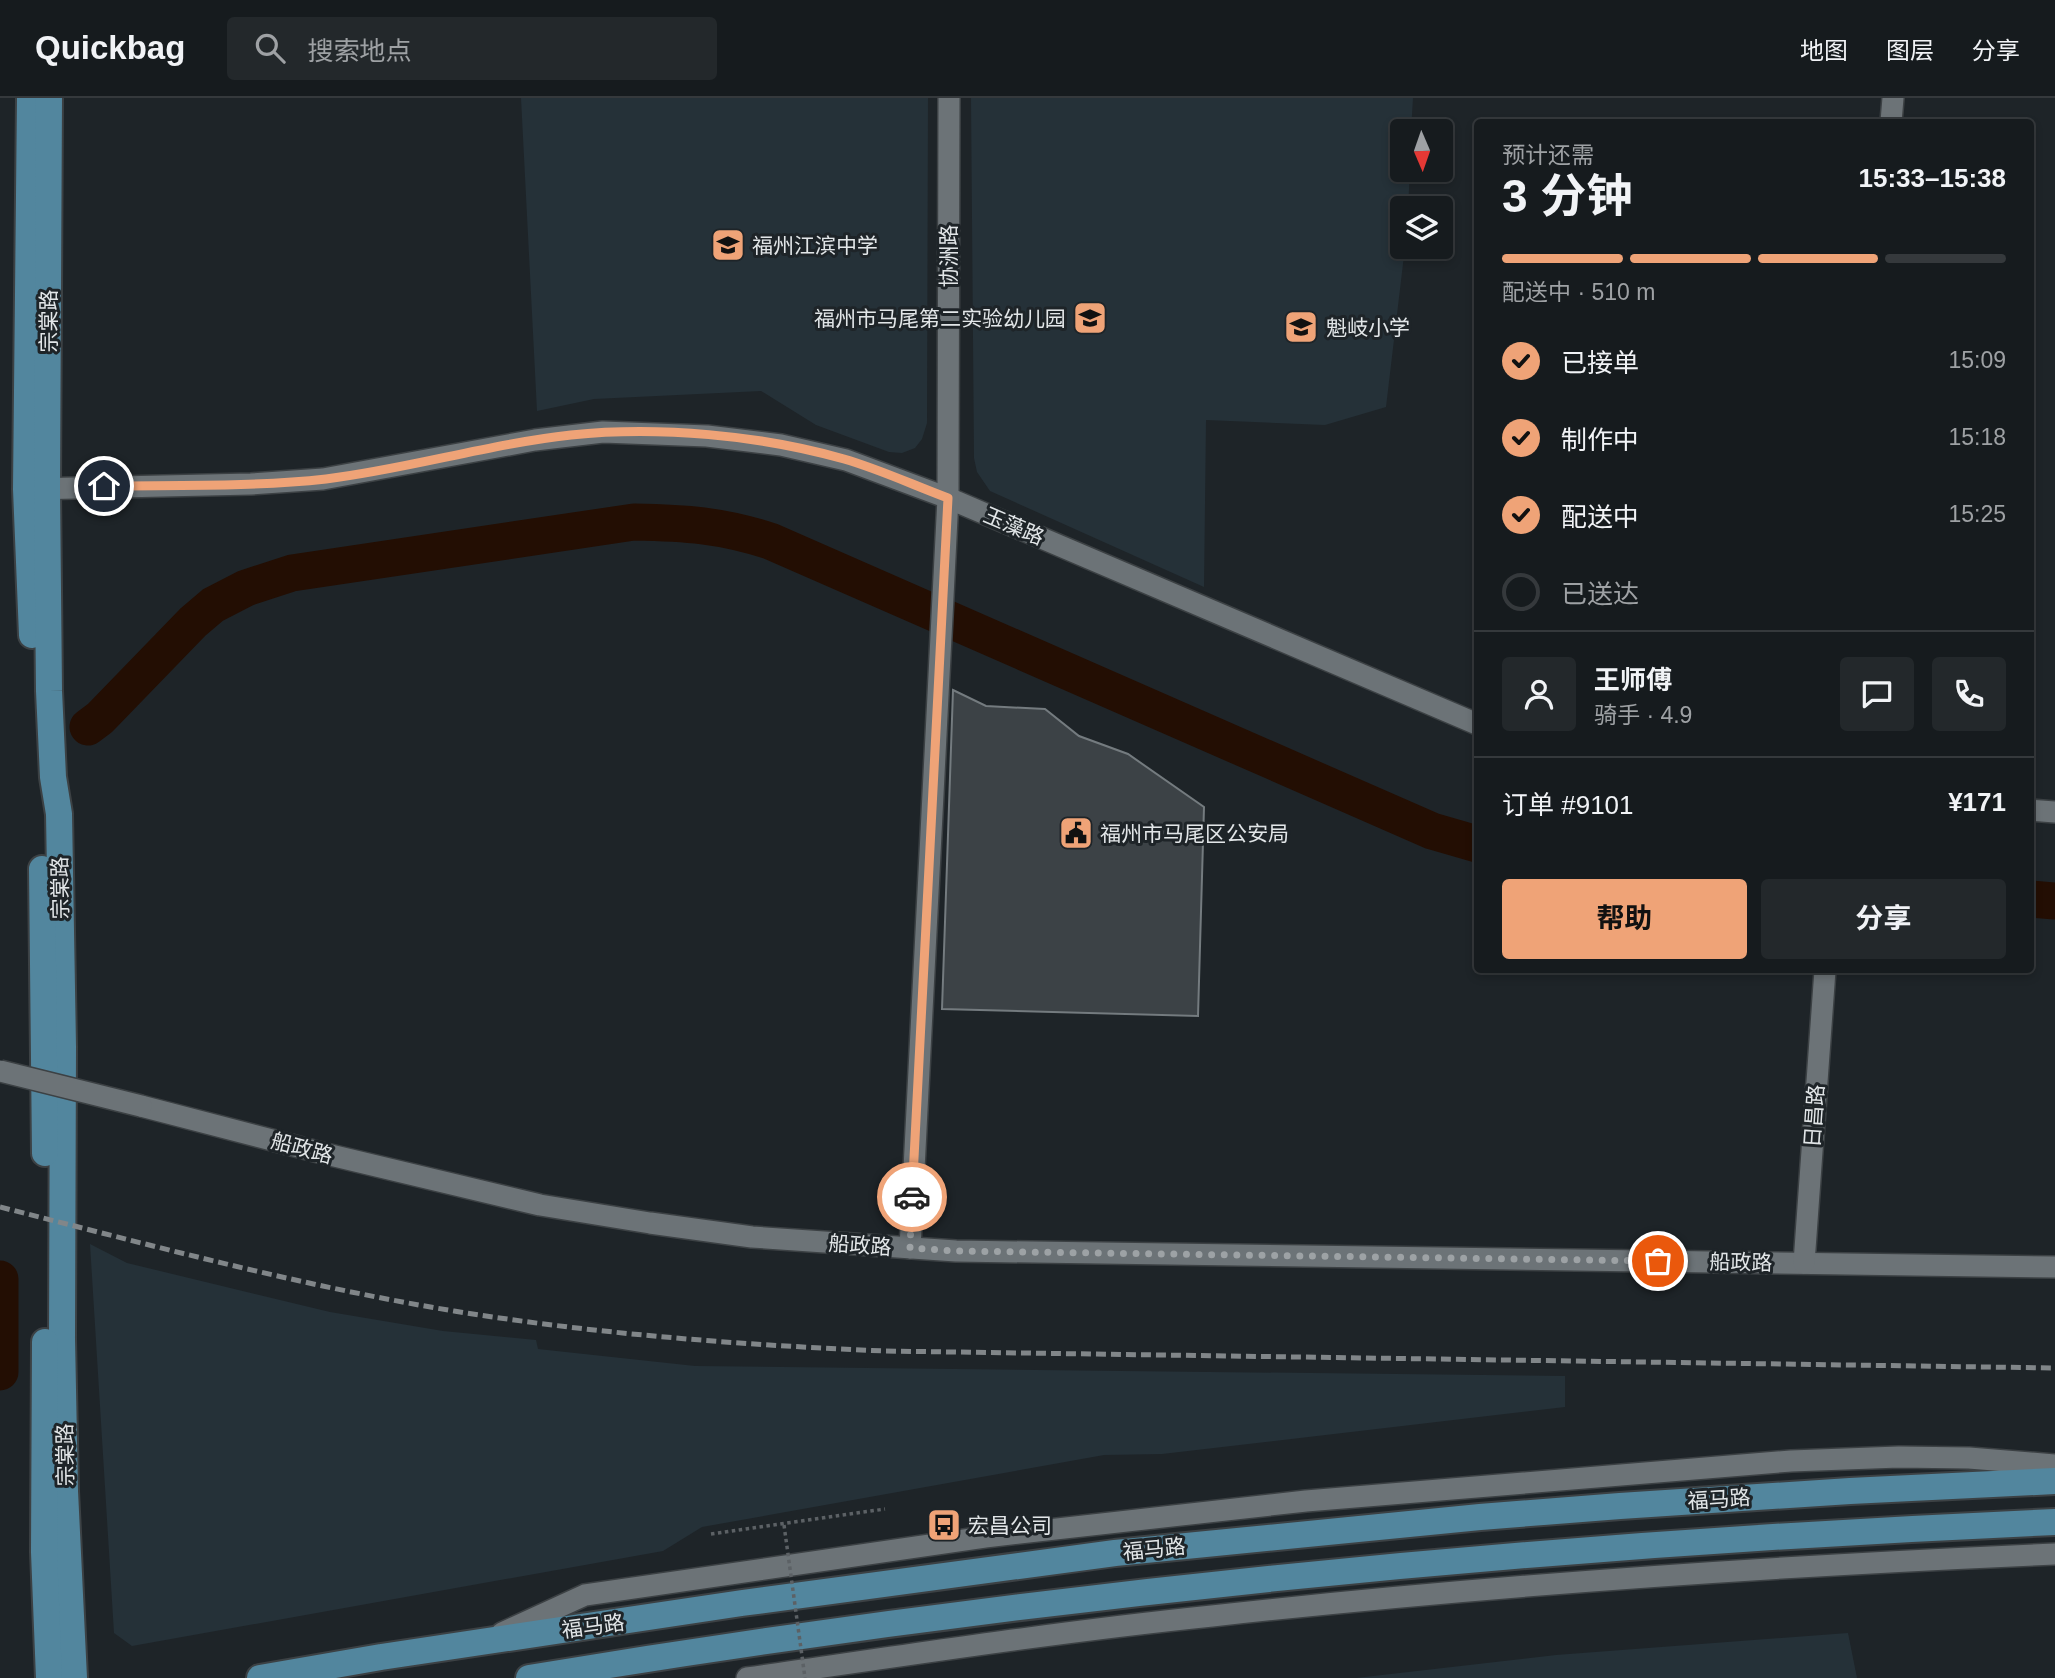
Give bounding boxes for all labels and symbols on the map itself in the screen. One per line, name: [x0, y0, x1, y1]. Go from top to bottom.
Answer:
north arrow: [1390, 119, 1452, 182]
street label: 协洲路: [937, 225, 960, 288]
school or university icon: 福州江滨中学: [709, 226, 747, 264]
place label: 福州江滨中学: [752, 234, 878, 257]
street label: 宗棠路: [37, 290, 60, 353]
school or university icon: 福州市马尾第二实验幼儿园: [1071, 299, 1109, 337]
place label: 福州市马尾第二实验幼儿园: [814, 307, 1066, 330]
school or university icon: 魁岐小学: [1282, 308, 1320, 346]
place label: 魁岐小学: [1326, 316, 1410, 339]
pin: [74, 456, 134, 516]
street label: 玉藻路: [981, 503, 1047, 549]
public building icon: 福州市马尾区公安局: [1057, 814, 1095, 852]
place label: 福州市马尾区公安局: [1100, 822, 1289, 845]
street label: 宗棠路: [48, 856, 72, 920]
street label: 日昌路: [1800, 1084, 1828, 1148]
street label: 船政路: [269, 1129, 335, 1167]
courier: [877, 1162, 947, 1232]
street label: 船政路: [828, 1231, 892, 1259]
pin: [1628, 1231, 1688, 1291]
street label: 船政路: [1709, 1250, 1773, 1274]
street label: 宗棠路: [53, 1423, 77, 1487]
street label: 福马路: [1687, 1485, 1751, 1513]
bus stop icon: 宏昌公司: [925, 1506, 963, 1544]
place label: 宏昌公司: [968, 1514, 1052, 1537]
street label: 福马路: [1121, 1534, 1187, 1564]
street label: 福马路: [560, 1610, 626, 1642]

